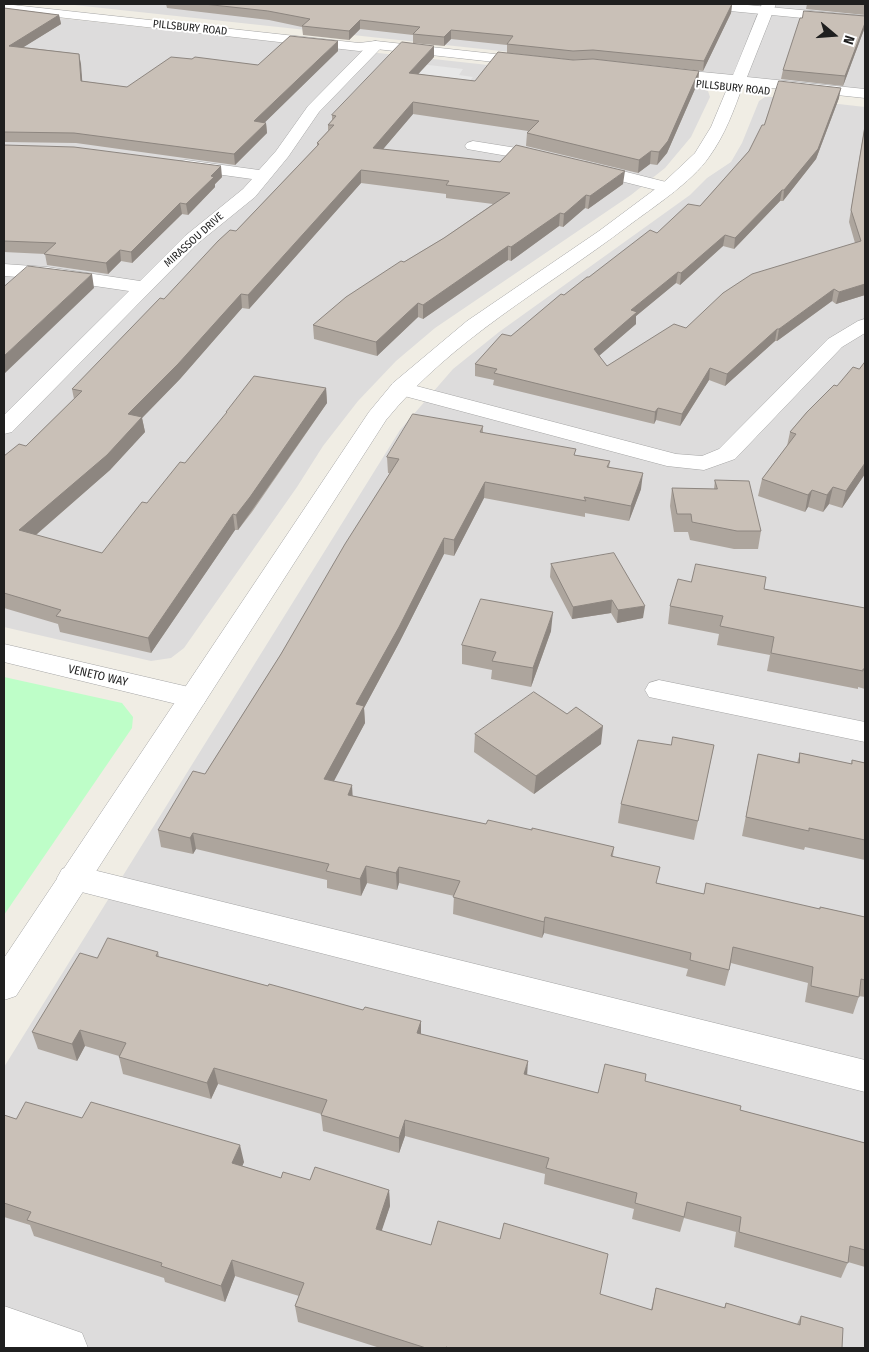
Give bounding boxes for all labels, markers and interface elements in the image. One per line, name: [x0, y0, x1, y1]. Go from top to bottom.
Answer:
north arrow: [809, 10, 859, 60]
street label: PILLSBURY ROAD: [152, 18, 228, 38]
text: N: [839, 33, 858, 46]
street label: PILLSBURY ROAD: [695, 78, 771, 98]
street label: MIRASSOU DRIVE: [162, 210, 226, 270]
street label: VENETO WAY: [67, 662, 129, 690]

